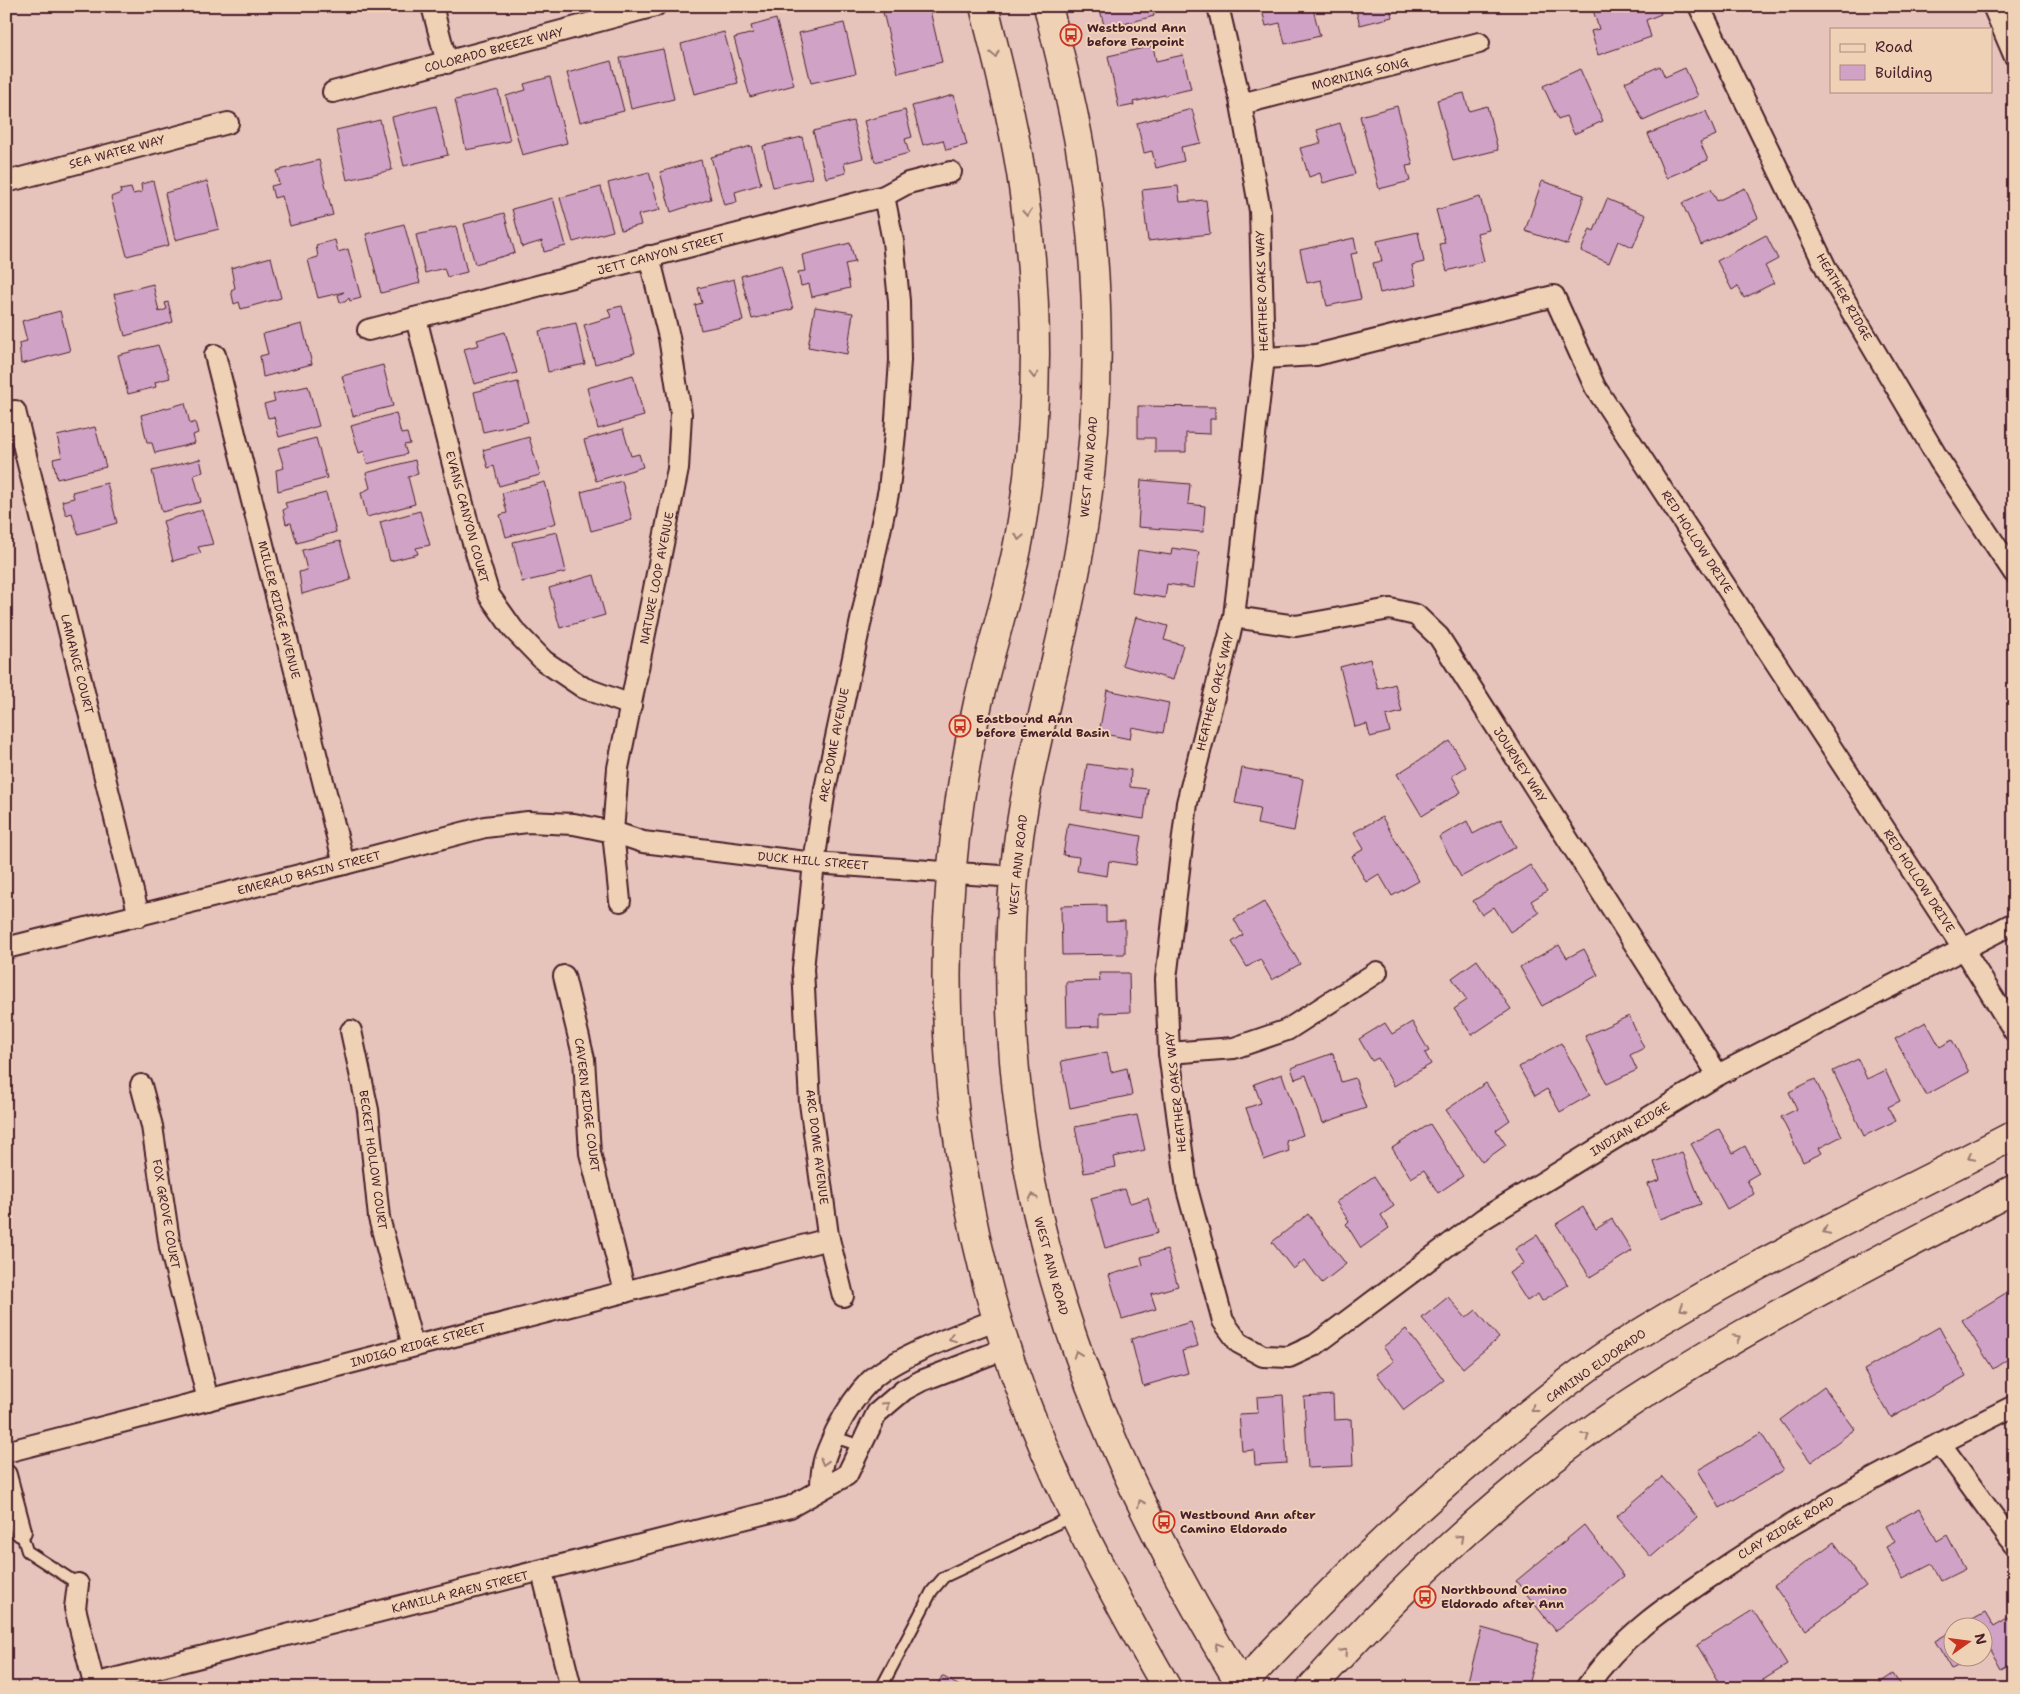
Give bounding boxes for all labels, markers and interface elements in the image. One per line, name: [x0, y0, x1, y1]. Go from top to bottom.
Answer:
place label: Westbound Ann before Farpoint: [1087, 20, 1186, 50]
bus stop icon: Westbound Ann before Farpoint: [1059, 23, 1083, 47]
street label: COLORADO BREEZE WAY: [423, 24, 566, 76]
legend: [1830, 28, 1992, 92]
text: Road: [1875, 37, 1913, 57]
one-way arrow: [989, 49, 1000, 58]
street label: MORNING SONG: [1310, 54, 1410, 94]
text: Building: [1875, 63, 1932, 83]
street label: SEA WATER WAY: [67, 131, 167, 172]
one-way arrow: [1021, 209, 1032, 217]
street label: JETT CANYON STREET: [596, 229, 727, 279]
street label: HEATHER OAKS WAY: [1252, 229, 1272, 352]
street label: HEATHER RIDGE: [1812, 250, 1876, 344]
one-way arrow: [1029, 372, 1039, 379]
street label: WEST ANN ROAD: [1077, 416, 1101, 518]
street label: EVANS CANYON COURT: [442, 449, 492, 585]
street label: RED HOLLOW DRIVE: [1658, 487, 1736, 597]
street label: NATURE LOOP AVENUE: [636, 510, 678, 646]
one-way arrow: [1014, 532, 1025, 541]
street label: MILLER RIDGE AVENUE: [254, 539, 304, 681]
street label: LAMANCE COURT: [57, 612, 97, 716]
street label: HEATHER OAKS WAY: [1193, 631, 1238, 753]
street label: ARC DOME AVENUE: [815, 686, 853, 804]
place label: Eastbound Ann before Emerald Basin: [976, 711, 1109, 741]
bus stop icon: Eastbound Ann before Emerald Basin: [948, 714, 972, 738]
street label: JOURNEY WAY: [1490, 724, 1551, 806]
street label: WEST ANN ROAD: [1005, 814, 1031, 916]
street label: RED HOLLOW DRIVE: [1880, 826, 1958, 936]
street label: EMERALD BASIN STREET: [236, 847, 383, 899]
street label: DUCK HILL STREET: [757, 848, 870, 874]
street label: HEATHER OAKS WAY: [1162, 1030, 1190, 1153]
street label: CAVERN RIDGE COURT: [571, 1037, 603, 1174]
street label: ARC DOME AVENUE: [802, 1088, 832, 1206]
street label: BECKET HOLLOW COURT: [355, 1089, 391, 1232]
street label: INDIAN RIDGE: [1587, 1098, 1673, 1160]
one-way arrow: [1967, 1151, 1976, 1161]
street label: FOX GROVE COURT: [148, 1158, 184, 1271]
one-way arrow: [1029, 1193, 1039, 1202]
street label: WEST ANN ROAD: [1030, 1215, 1072, 1317]
one-way arrow: [1822, 1225, 1831, 1235]
one-way arrow: [1679, 1301, 1688, 1311]
street label: INDIGO RIDGE STREET: [349, 1319, 488, 1371]
street label: CAMINO ELDORADO: [1543, 1325, 1649, 1407]
one-way arrow: [948, 1331, 957, 1342]
one-way arrow: [1731, 1334, 1740, 1344]
one-way arrow: [1073, 1350, 1083, 1358]
one-way arrow: [881, 1402, 890, 1411]
one-way arrow: [1530, 1403, 1540, 1412]
one-way arrow: [1580, 1433, 1589, 1441]
one-way arrow: [819, 1457, 829, 1466]
street label: CLAY RIDGE ROAD: [1735, 1493, 1837, 1563]
one-way arrow: [1137, 1499, 1147, 1508]
place label: Westbound Ann after Camino Eldorado: [1180, 1507, 1316, 1537]
bus stop icon: Westbound Ann after Camino Eldorado: [1152, 1510, 1176, 1534]
one-way arrow: [1455, 1535, 1464, 1544]
street label: KAMILLA RAEN STREET: [390, 1567, 531, 1617]
place label: Northbound Camino Eldorado after Ann: [1441, 1582, 1567, 1612]
bus stop icon: Northbound Camino Eldorado after Ann: [1413, 1585, 1437, 1609]
north arrow: [1942, 1616, 1992, 1666]
text: N: [1971, 1631, 1991, 1646]
one-way arrow: [1214, 1642, 1224, 1651]
one-way arrow: [1338, 1648, 1347, 1657]

